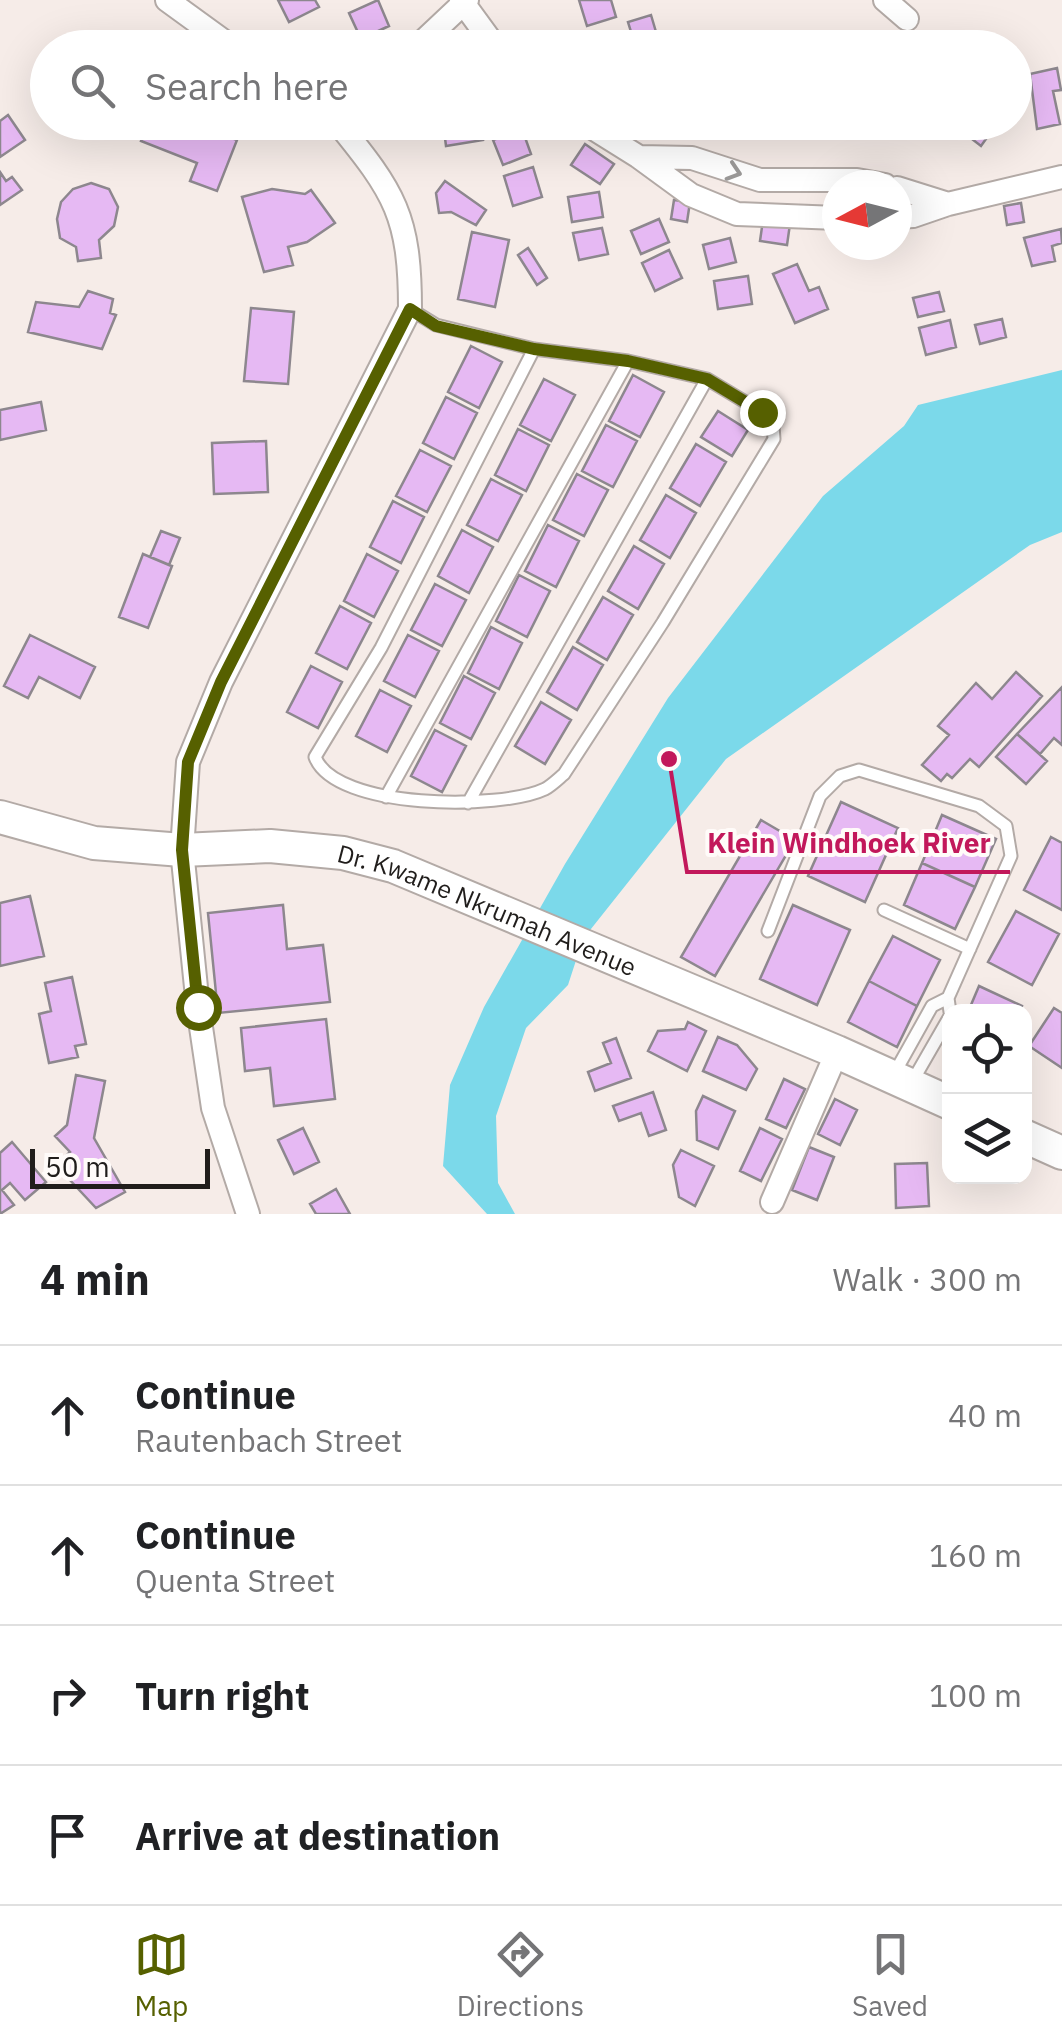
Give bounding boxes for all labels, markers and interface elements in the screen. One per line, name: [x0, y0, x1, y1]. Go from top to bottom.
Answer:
search box: [30, 30, 1032, 140]
icon: search: [65, 58, 120, 113]
text: Search here: [145, 61, 349, 110]
one-way arrow: [725, 160, 742, 180]
north arrow: [822, 170, 912, 260]
route end: [740, 390, 786, 436]
callout: Klein Windhoek River: [687, 814, 1010, 872]
text: Klein Windhoek River: [707, 824, 991, 861]
street label: Dr. Kwame Nkrumah Avenue: [334, 836, 642, 983]
route start: [176, 985, 222, 1031]
map controls: [942, 1004, 1032, 1184]
button: locate: [942, 1004, 1032, 1094]
button: layers: [942, 1094, 1032, 1184]
scale bar: [30, 1144, 210, 1188]
text: 50 m: [45, 1148, 110, 1185]
text: 4 min: [40, 1252, 150, 1307]
text: Walk · 300 m: [833, 1258, 1022, 1300]
text: Continue: [135, 1370, 296, 1419]
icon: ahead: [40, 1388, 95, 1443]
text: 40 m: [948, 1394, 1022, 1436]
text: Rautenbach Street: [135, 1419, 403, 1461]
text: Continue: [135, 1510, 296, 1559]
icon: ahead: [40, 1528, 95, 1583]
text: 160 m: [929, 1534, 1022, 1576]
text: Quenta Street: [135, 1559, 335, 1601]
icon: right: [40, 1668, 95, 1723]
text: Turn right: [135, 1671, 310, 1720]
text: 100 m: [929, 1674, 1022, 1716]
icon: arrive: [40, 1808, 95, 1863]
text: Arrive at destination: [135, 1811, 500, 1860]
tab: Map: [134, 1927, 189, 2024]
tab: Directions: [457, 1927, 584, 2024]
tab: Saved: [852, 1927, 928, 2024]

